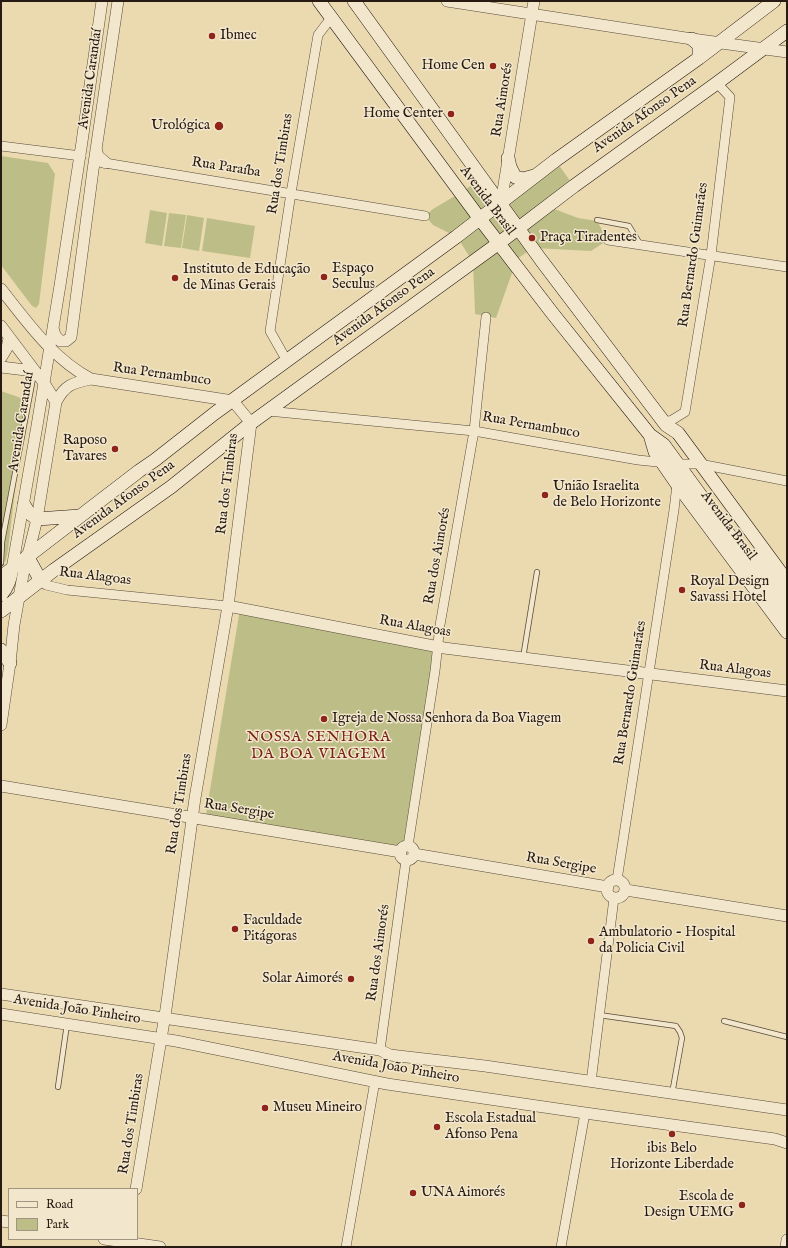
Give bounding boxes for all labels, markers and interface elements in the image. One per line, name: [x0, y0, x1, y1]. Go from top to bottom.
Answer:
street label: Avenida Carandaí: [76, 28, 106, 130]
place label: Ibmec: [220, 28, 257, 44]
marker: Ibmec: [207, 31, 217, 41]
place label: Home Cen: [422, 58, 485, 74]
marker: Home Cen: [488, 61, 498, 71]
street label: Rua Aimorés: [489, 62, 517, 138]
street label: Avenida Afonso Pena: [590, 73, 700, 157]
place label: Home Center: [363, 106, 443, 122]
marker: Home Center: [446, 109, 456, 119]
street label: Rua dos Timbiras: [265, 112, 297, 216]
place label: Urológica: [151, 118, 210, 134]
marker: Urológica: [213, 120, 225, 132]
street label: Rua Paraíba: [190, 154, 262, 182]
street label: Avenida Brasil: [455, 163, 519, 239]
street label: Rua Bernardo Guimarães: [676, 182, 712, 328]
place label: Praça Tiradentes: [540, 230, 637, 246]
marker: Praça Tiradentes: [527, 233, 537, 243]
place label: Espaço Seculus: [332, 261, 375, 294]
place label: Instituto de Educação de Minas Gerais: [183, 262, 310, 294]
street label: Avenida Afonso Pena: [330, 264, 438, 350]
marker: Espaço Seculus: [319, 272, 329, 282]
marker: Instituto de Educação de Minas Gerais: [170, 273, 180, 283]
street label: Rua Pernambuco: [112, 360, 212, 390]
street label: Avenida Carandaí: [6, 371, 38, 473]
street label: Rua Pernambuco: [481, 409, 581, 443]
street label: Rua dos Timbiras: [213, 432, 243, 536]
place label: Raposo Tavares: [63, 433, 107, 466]
marker: Raposo Tavares: [110, 444, 120, 454]
street label: Avenida Afonso Pena: [70, 457, 178, 543]
place label: União Israelita de Belo Horizonte: [553, 479, 661, 512]
street label: Avenida Brasil: [696, 488, 760, 564]
marker: União Israelita de Belo Horizonte: [540, 490, 550, 500]
street label: Rua dos Aimorés: [421, 506, 455, 606]
street label: Rua Alagoas: [58, 564, 132, 590]
place label: Royal Design Savassi Hotel: [690, 574, 769, 606]
marker: Royal Design Savassi Hotel: [677, 585, 687, 595]
street label: Rua Alagoas: [378, 612, 452, 642]
street label: Rua Bernardo Guimarães: [611, 620, 651, 766]
street label: Rua Alagoas: [698, 657, 772, 683]
place label: Igreja de Nossa Senhora da Boa Viagem: [332, 711, 561, 727]
marker: Igreja de Nossa Senhora da Boa Viagem: [319, 714, 329, 724]
district label: NOSSA SENHORA DA BOA VIAGEM: [247, 729, 391, 764]
street label: Rua dos Timbiras: [164, 752, 196, 856]
street label: Rua Sergipe: [203, 796, 275, 824]
street label: Rua Sergipe: [525, 850, 597, 878]
street label: Rua dos Aimorés: [364, 903, 394, 1003]
place label: Faculdade Pitágoras: [243, 913, 302, 946]
marker: Faculdade Pitágoras: [230, 924, 240, 934]
place label: Ambulatorio - Hospital da Policia Civil: [599, 925, 735, 958]
marker: Ambulatorio - Hospital da Policia Civil: [586, 936, 596, 946]
place label: Solar Aimorés: [262, 971, 343, 987]
marker: Solar Aimorés: [346, 974, 356, 984]
street label: Avenida João Pinheiro: [12, 992, 142, 1028]
street label: Avenida João Pinheiro: [331, 1049, 461, 1087]
street label: Rua dos Timbiras: [116, 1072, 148, 1176]
place label: Museu Mineiro: [273, 1100, 362, 1116]
marker: Museu Mineiro: [260, 1103, 270, 1113]
place label: Escola Estadual Afonso Pena: [445, 1111, 536, 1144]
marker: Escola Estadual Afonso Pena: [432, 1122, 442, 1132]
marker: ibis Belo Horizonte Liberdade: [667, 1129, 677, 1139]
place label: ibis Belo Horizonte Liberdade: [610, 1141, 734, 1174]
place label: UNA Aimorés: [421, 1185, 505, 1201]
legend: [8, 1188, 138, 1240]
marker: UNA Aimorés: [408, 1188, 418, 1198]
place label: Escola de Design UEMG: [644, 1189, 734, 1222]
text: Road: [46, 1197, 73, 1212]
marker: Escola de Design UEMG: [737, 1200, 747, 1210]
text: Park: [46, 1217, 69, 1232]

